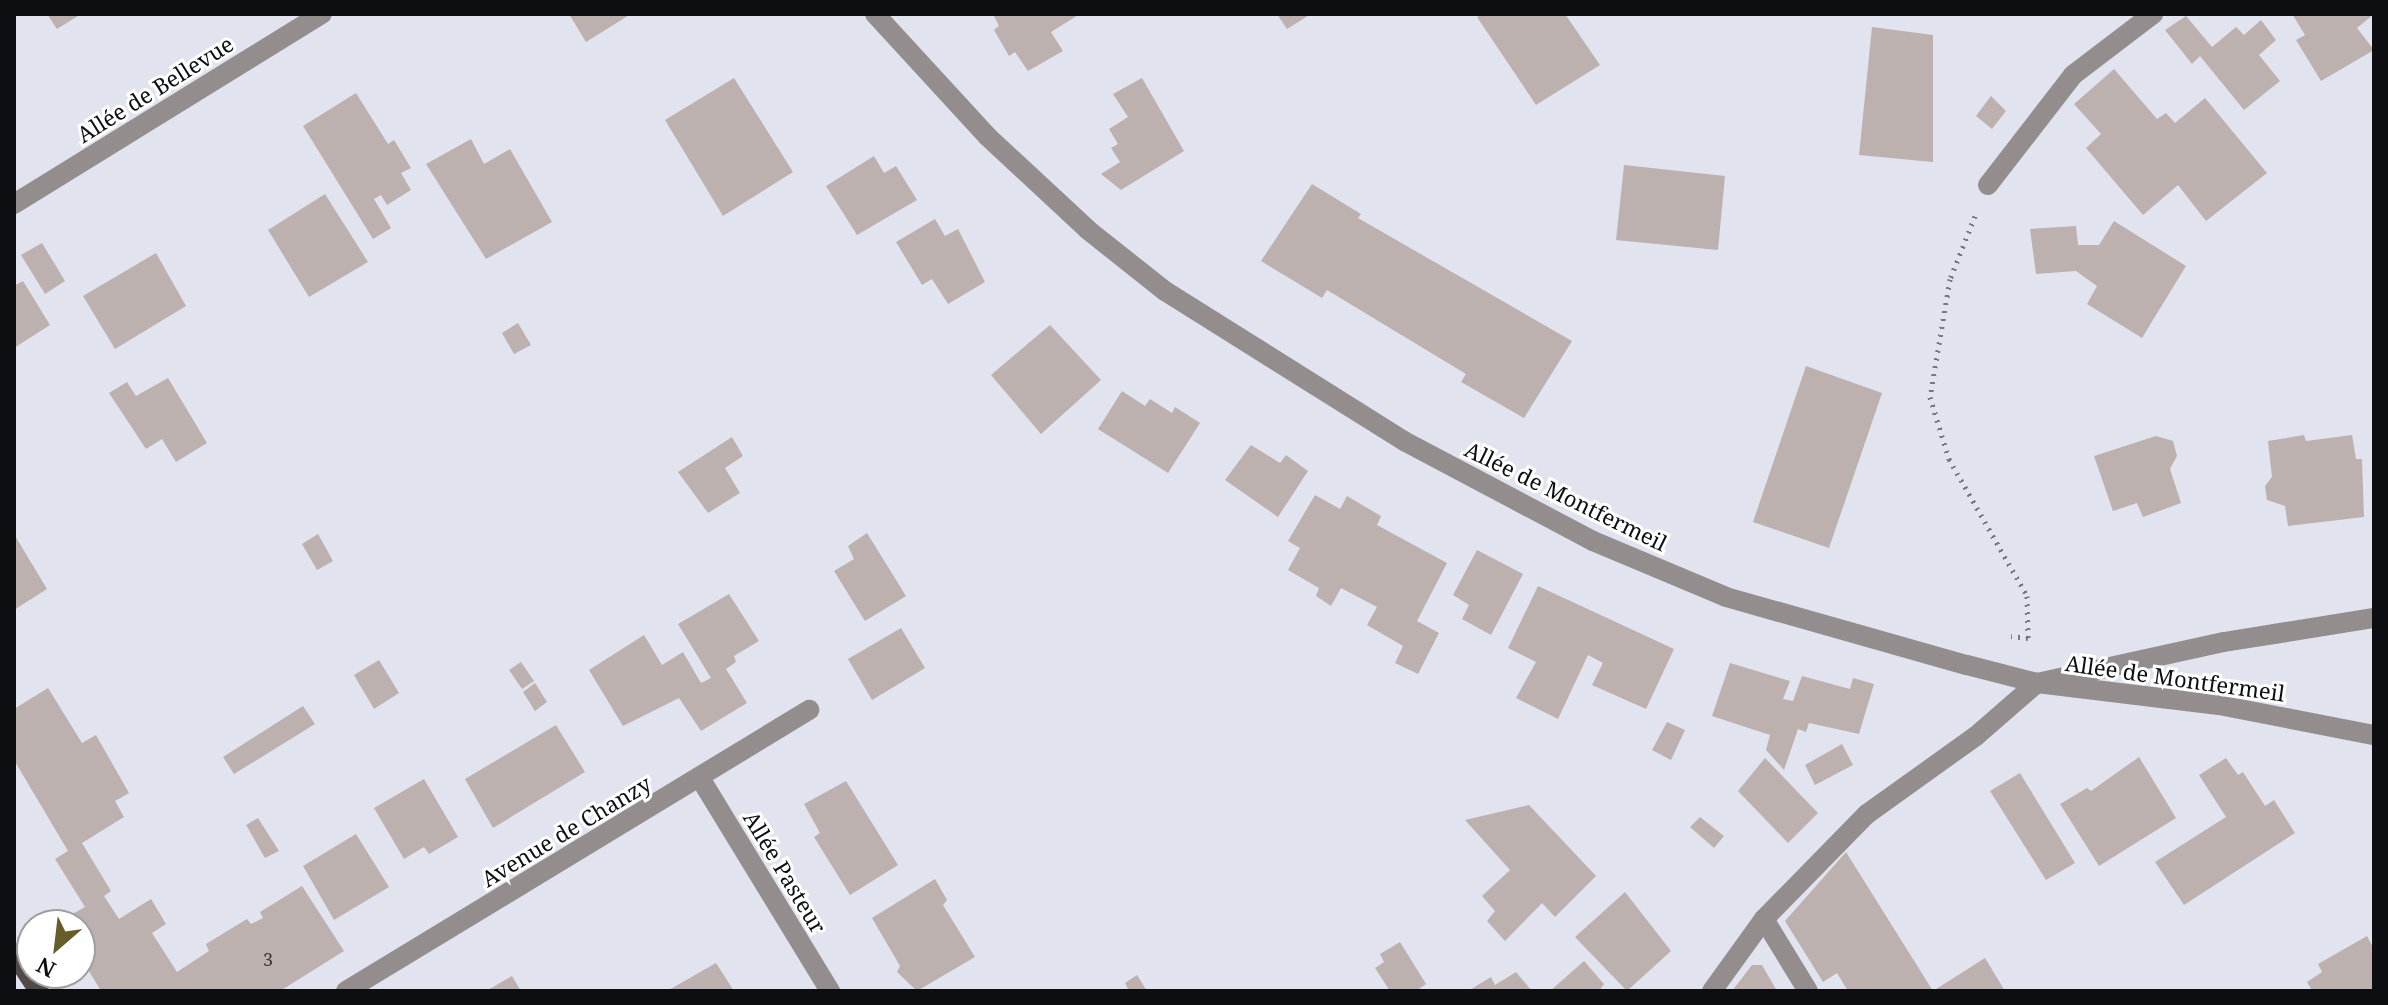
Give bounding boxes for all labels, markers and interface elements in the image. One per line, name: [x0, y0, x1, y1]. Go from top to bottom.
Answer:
street label: Allée de Bellevue: [72, 30, 238, 148]
street label: Allée de Montfermeil: [1461, 436, 1671, 556]
street label: Allée de Montfermeil: [2064, 650, 2286, 706]
street label: Avenue de Chanzy: [476, 770, 656, 892]
street label: Allée Pasteur: [738, 806, 832, 938]
north arrow: [16, 909, 96, 989]
house number: 3: [263, 948, 273, 970]
text: N: [31, 951, 60, 986]

